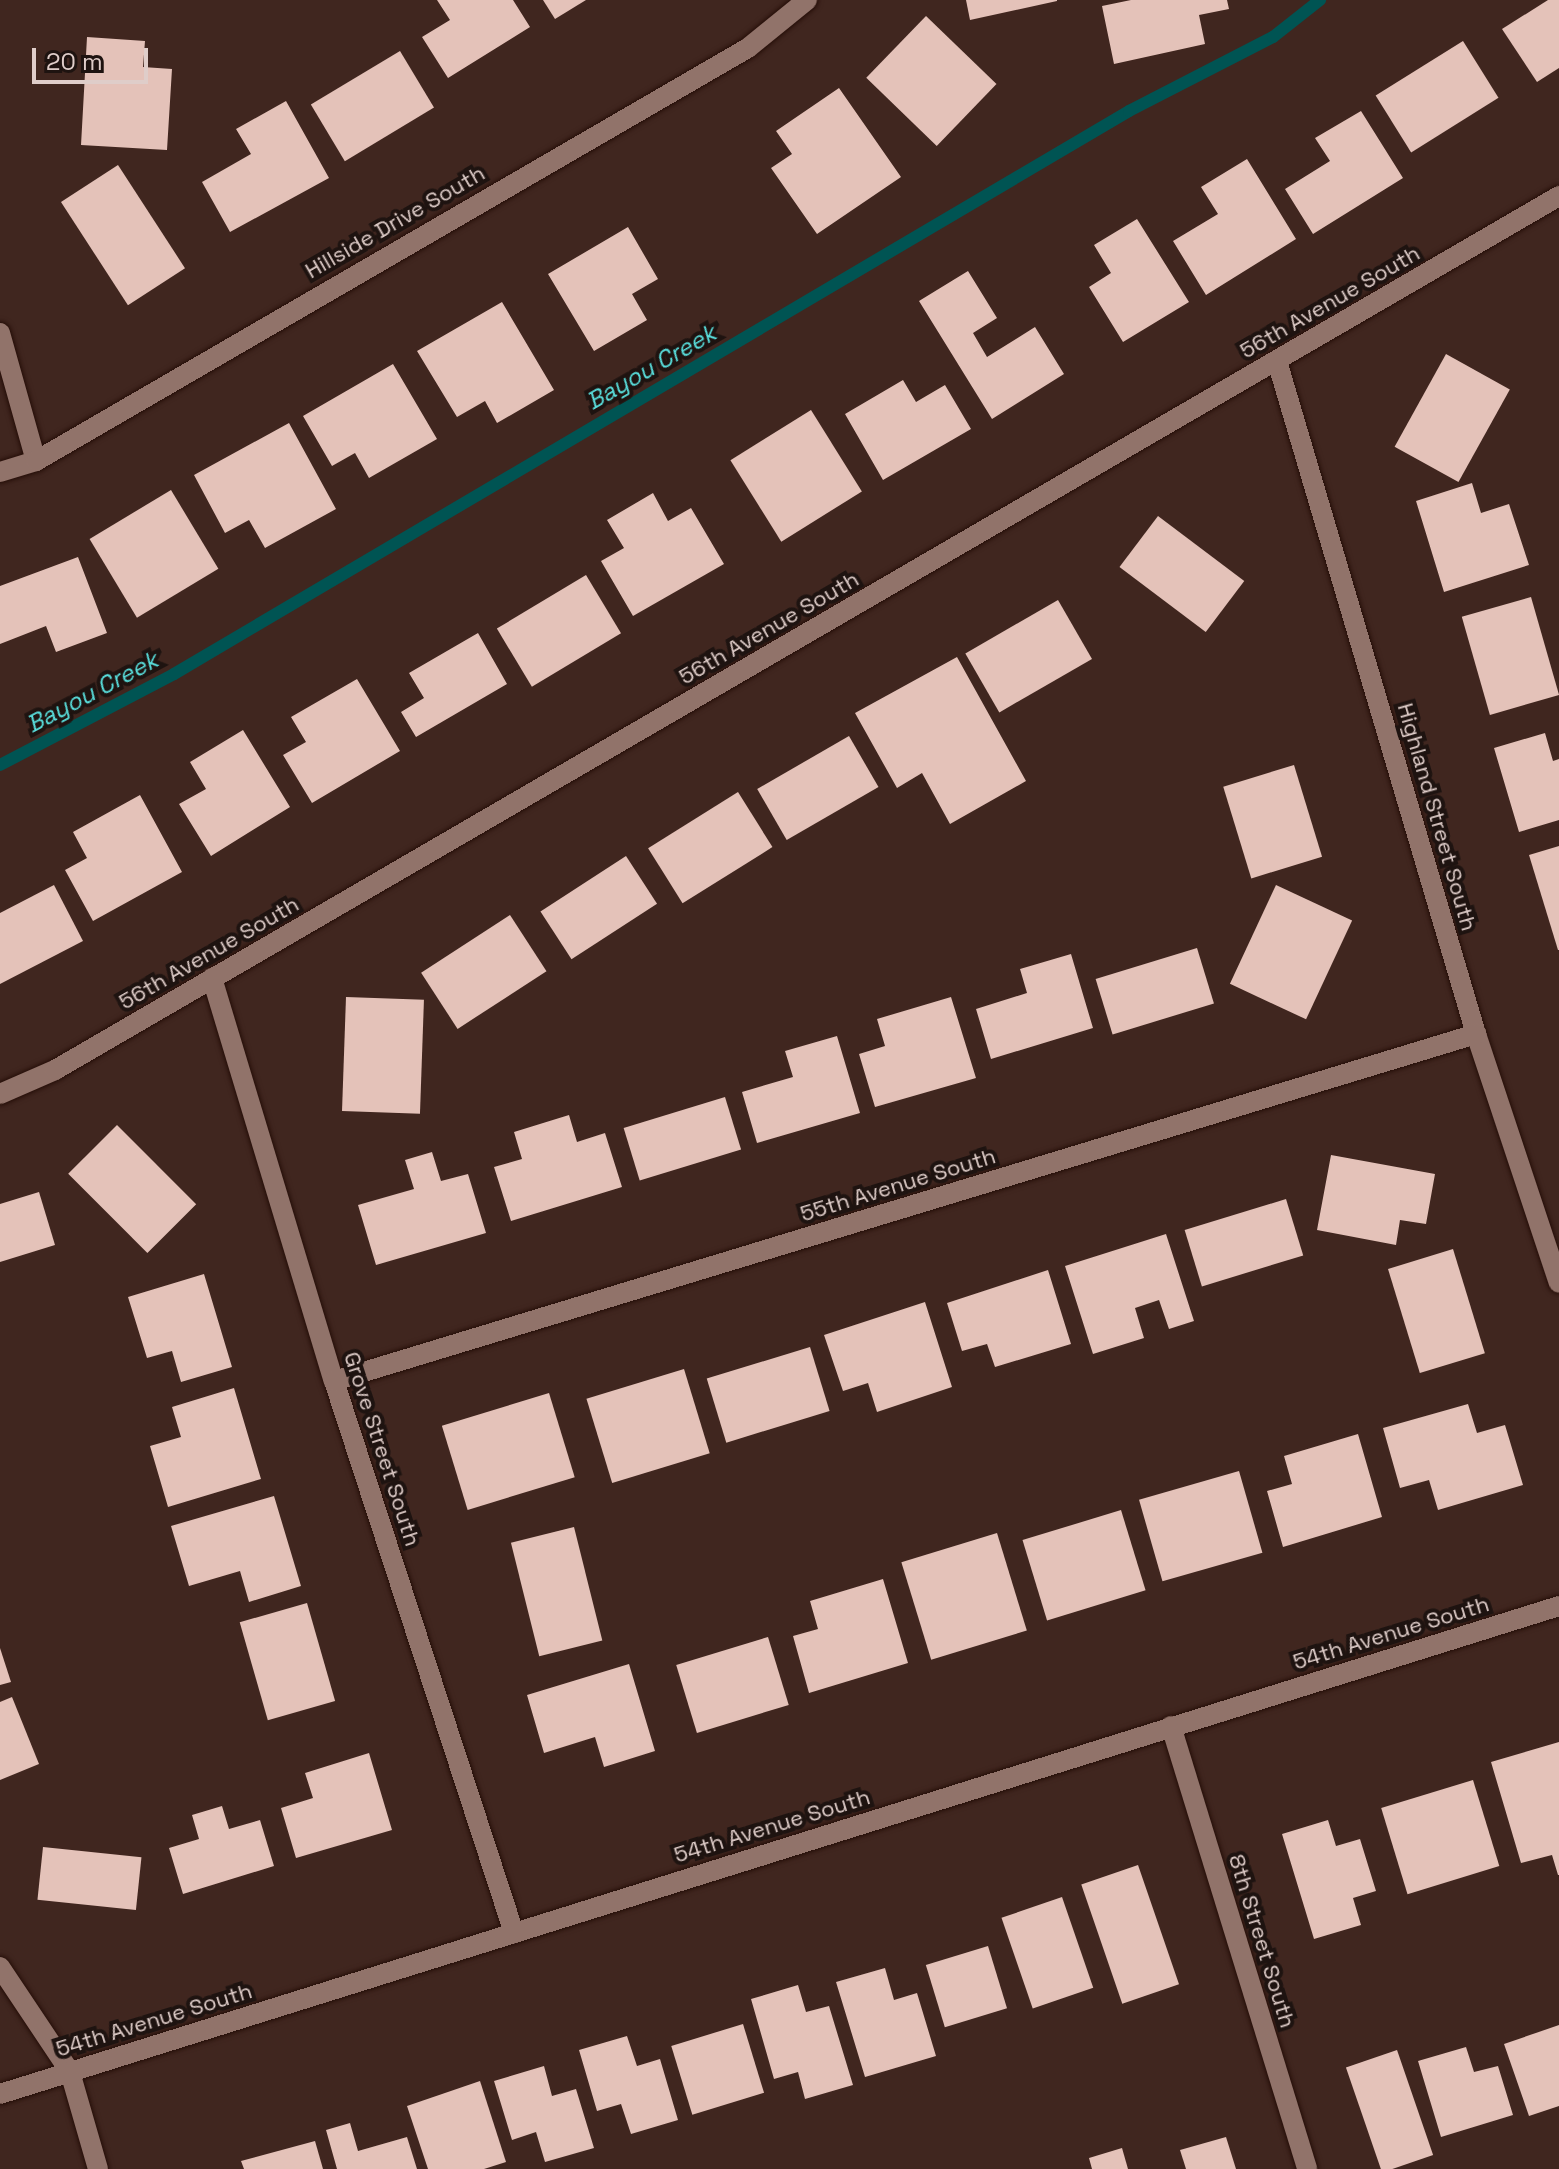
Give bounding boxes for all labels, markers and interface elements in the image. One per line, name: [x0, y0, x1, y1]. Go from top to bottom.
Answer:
scale bar: [36, 32, 152, 82]
text: 20 m: [46, 46, 103, 77]
street label: Hillside Drive South: [301, 160, 489, 284]
street label: 56th Avenue South: [1235, 240, 1425, 364]
water label: Bayou Creek: [581, 318, 721, 416]
street label: 56th Avenue South: [674, 566, 864, 690]
water label: Bayou Creek: [21, 645, 163, 739]
street label: Highland Street South: [1392, 700, 1482, 934]
street label: 56th Avenue South: [114, 891, 304, 1015]
street label: 55th Avenue South: [797, 1143, 999, 1227]
street label: Grove Street South: [338, 1349, 426, 1549]
street label: 54th Avenue South: [1290, 1591, 1492, 1675]
street label: 54th Avenue South: [671, 1784, 873, 1868]
street label: 8th Street South: [1223, 1851, 1301, 2031]
street label: 54th Avenue South: [53, 1978, 255, 2062]

